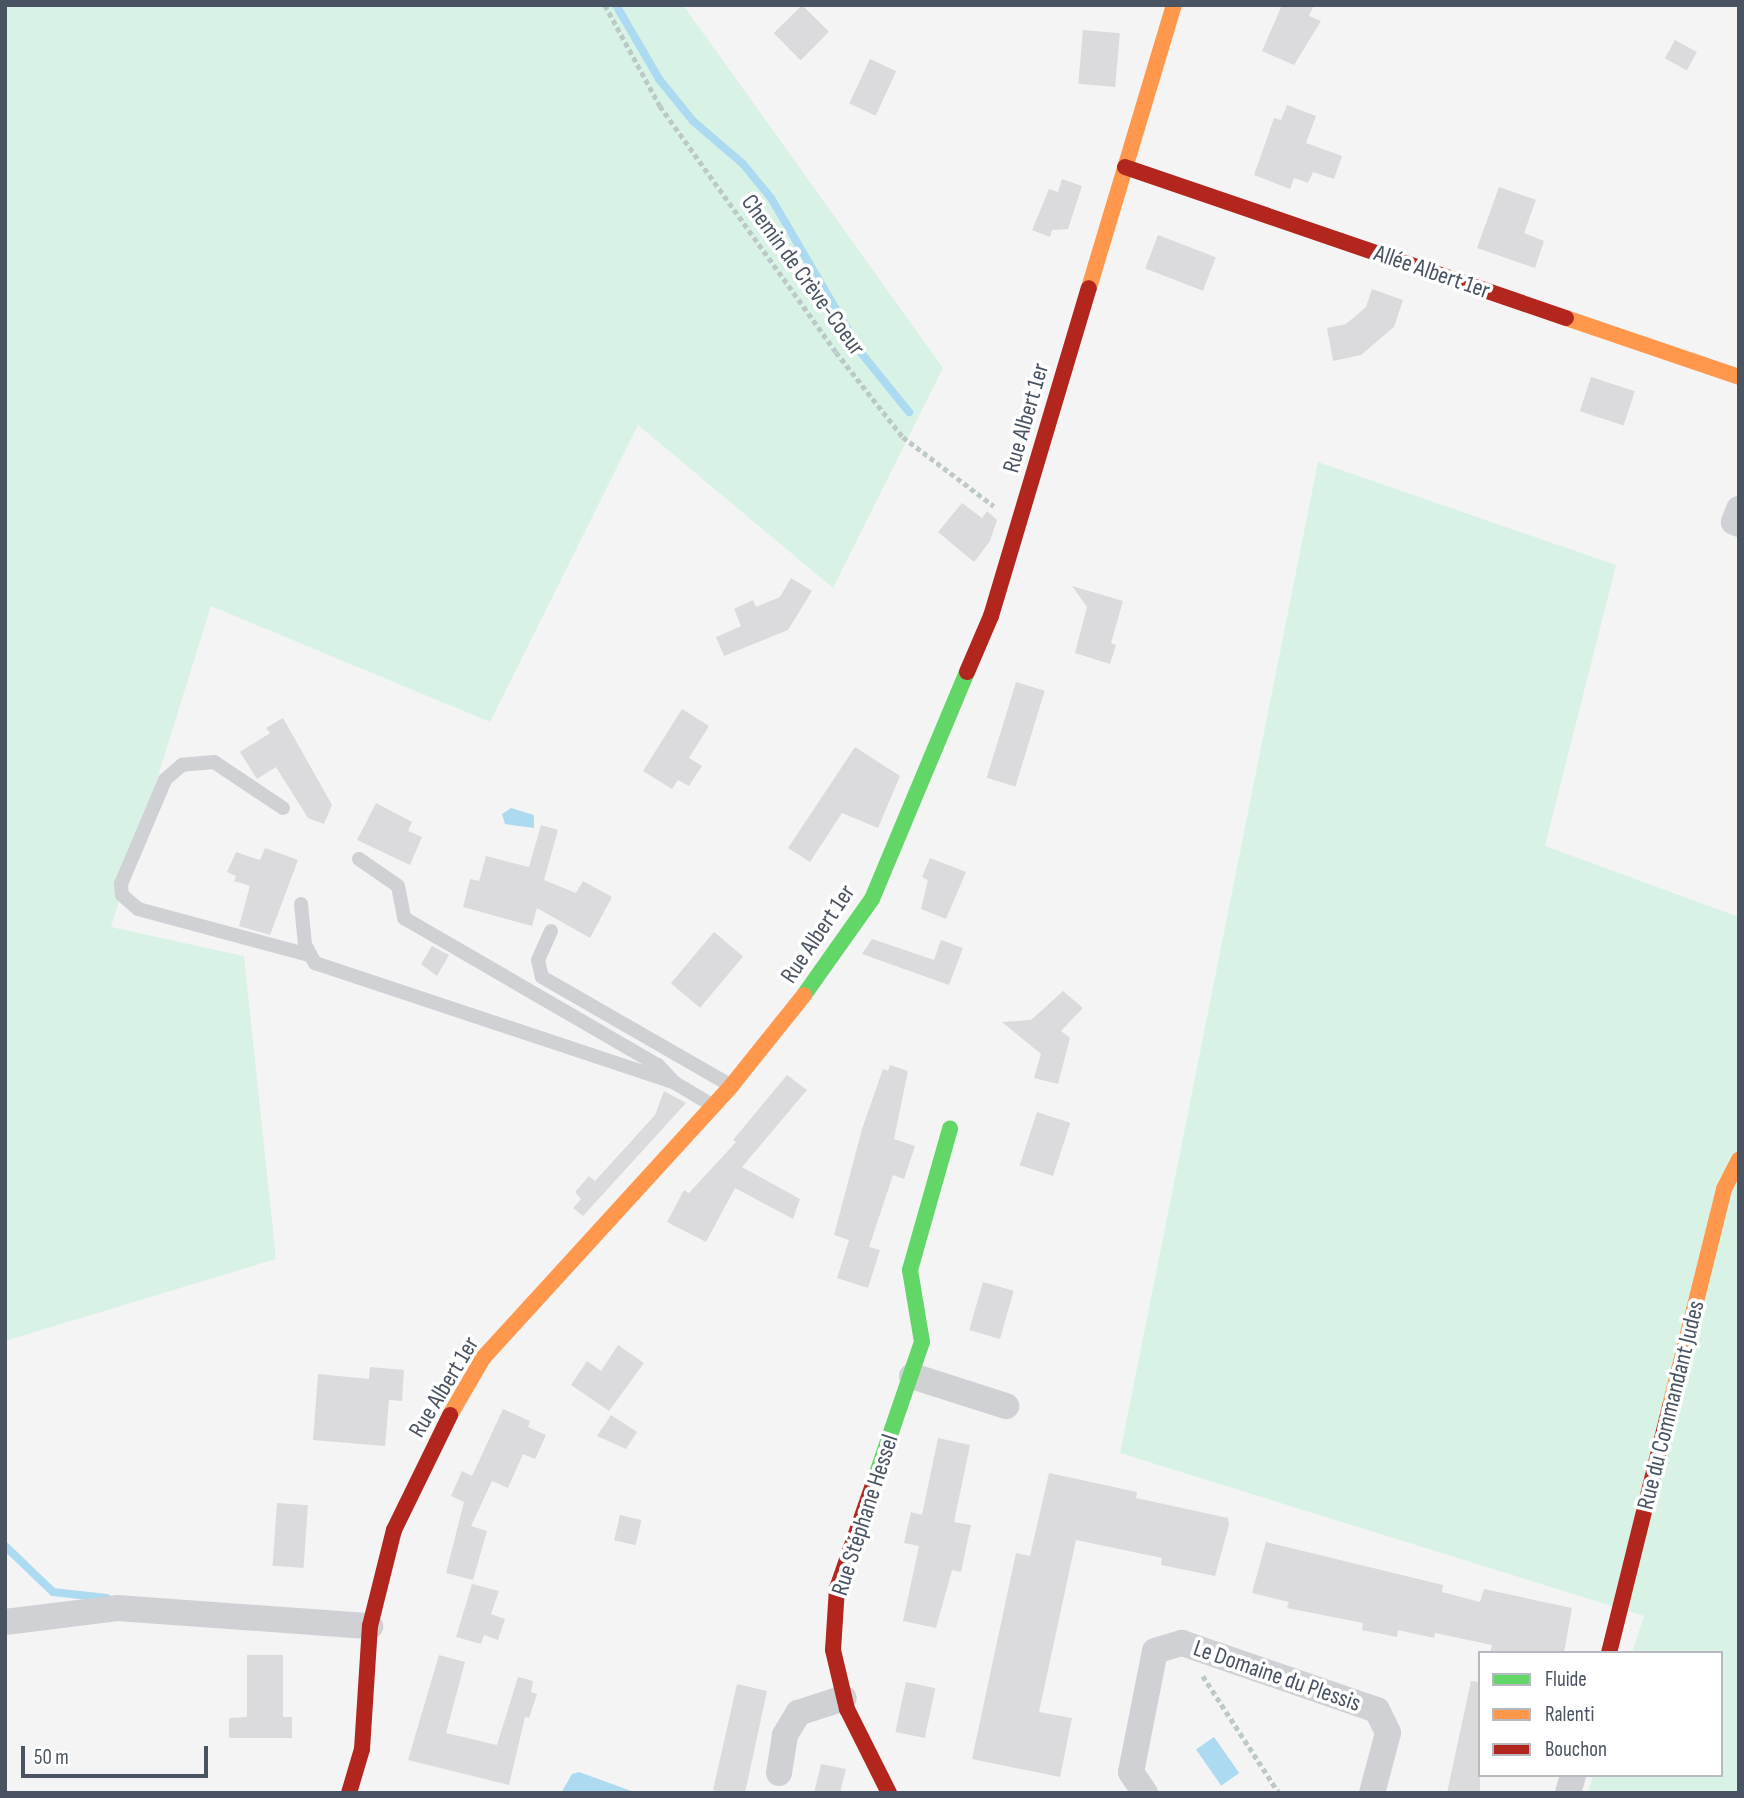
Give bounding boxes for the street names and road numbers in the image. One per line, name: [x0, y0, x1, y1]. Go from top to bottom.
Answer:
street label: Chemin de Crève-Coeur: [735, 189, 871, 361]
street label: Allée Albert 1er: [1370, 239, 1494, 305]
street label: Rue Albert 1er: [997, 360, 1055, 476]
street label: Rue Albert 1er: [775, 879, 861, 989]
street label: Rue du Commandant Judes: [1631, 1298, 1711, 1512]
street label: Rue Albert 1er: [403, 1331, 485, 1443]
street label: Rue Stéphane Hessel: [825, 1431, 905, 1599]
street label: Le Domaine du Plessis: [1190, 1634, 1364, 1718]

